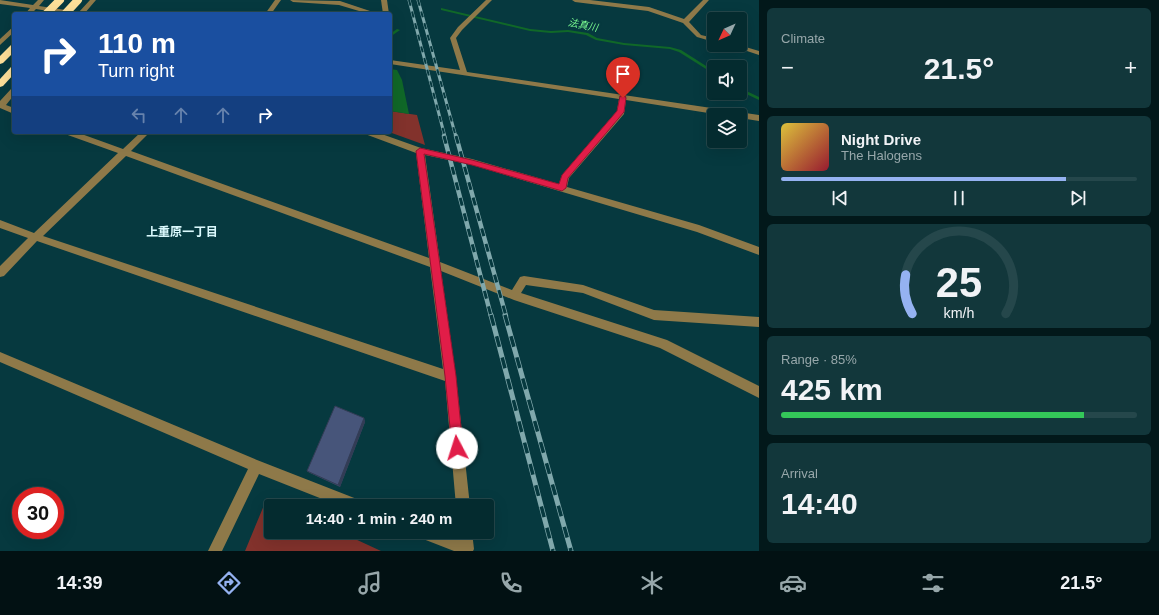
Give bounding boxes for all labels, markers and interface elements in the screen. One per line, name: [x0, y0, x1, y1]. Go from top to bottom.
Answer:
north arrow: [707, 12, 747, 52]
map controls: [707, 12, 747, 148]
water label: 法真川: [567, 17, 600, 33]
icon: right: [32, 28, 84, 80]
text: 110 m: [98, 28, 176, 59]
text: Climate: [781, 31, 825, 46]
text: 21.5°: [924, 52, 994, 85]
text: −: [781, 55, 794, 80]
text: +: [1124, 55, 1137, 80]
pin: [606, 57, 640, 98]
button: sound: [707, 60, 747, 100]
text: Turn right: [98, 61, 174, 81]
icon: arrive: [612, 63, 634, 85]
icon: left: [128, 104, 150, 126]
icon: ahead: [170, 104, 192, 126]
icon: ahead: [212, 104, 234, 126]
icon: right: [254, 104, 276, 126]
button: layers: [707, 108, 747, 148]
text: Night Drive: [841, 131, 921, 148]
text: The Halogens: [841, 148, 922, 163]
icon: previous: [829, 187, 851, 209]
icon: pause: [948, 187, 970, 209]
icon: next: [1067, 187, 1089, 209]
district label: 上重原一丁目: [146, 225, 218, 239]
text: 25: [936, 258, 982, 305]
text: km/h: [944, 304, 975, 320]
text: Range · 85%: [781, 352, 857, 367]
text: 425 km: [781, 373, 883, 406]
position arrow: [436, 427, 478, 469]
text: Arrival: [781, 466, 818, 481]
speed limit sign: 30: [12, 487, 64, 539]
text: 14:40: [781, 487, 858, 520]
text: 14:40 · 1 min · 240 m: [306, 510, 452, 527]
icon: directions: [215, 569, 243, 597]
icon: music: [356, 569, 384, 597]
icon: phone: [497, 569, 525, 597]
icon: climate: [638, 569, 666, 597]
icon: car: [779, 569, 807, 597]
icon: filters: [919, 569, 947, 597]
text: 14:39: [56, 573, 102, 593]
text: 21.5°: [1060, 573, 1102, 593]

